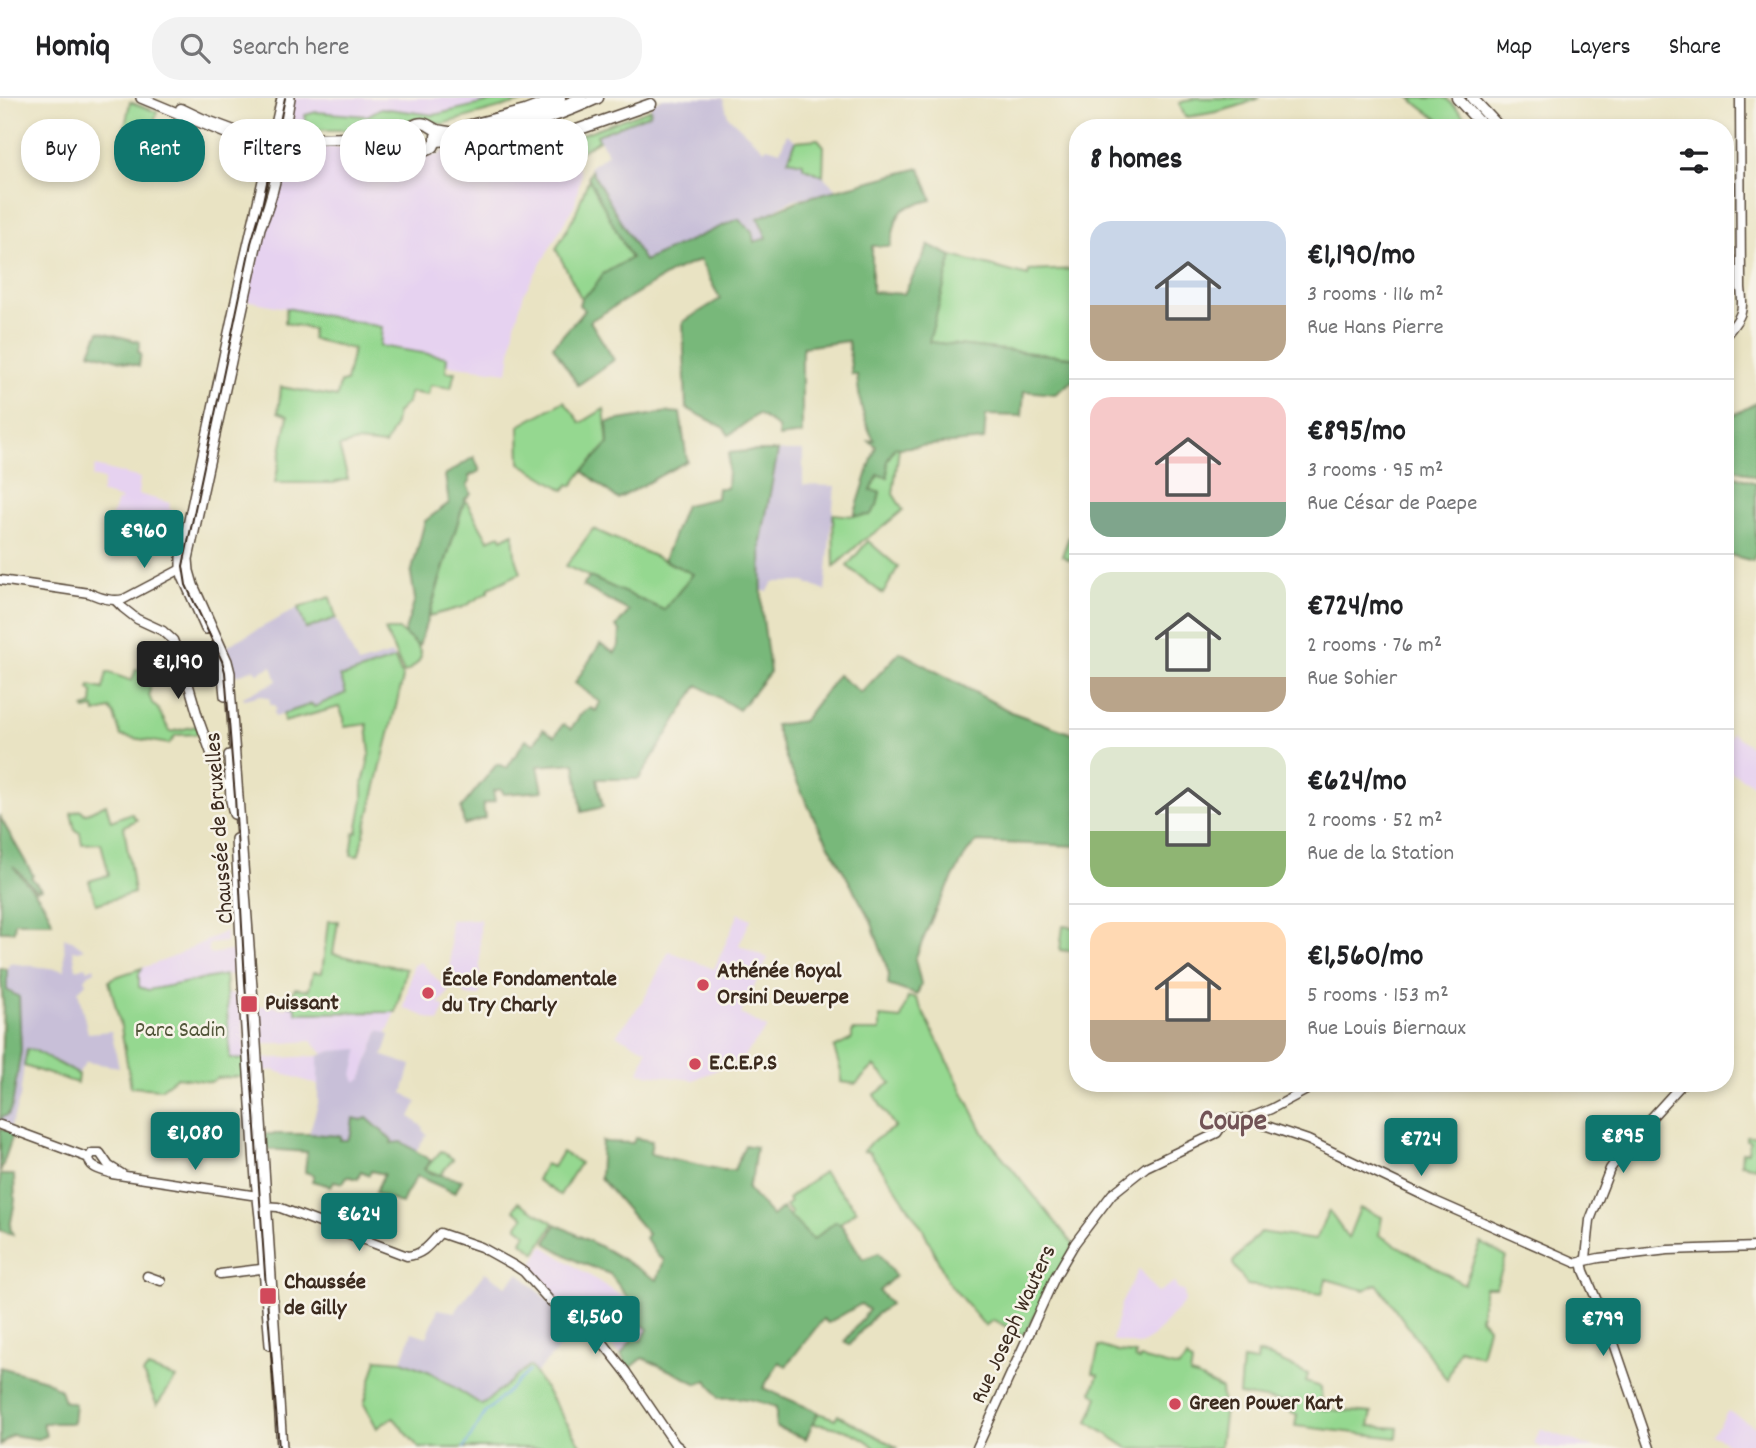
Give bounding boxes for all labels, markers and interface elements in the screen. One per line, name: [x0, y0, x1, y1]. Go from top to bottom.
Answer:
search box: [152, 17, 642, 80]
text: Homiq: [35, 25, 110, 72]
icon: search: [176, 29, 214, 67]
text: Search here: [232, 30, 349, 67]
text: Map: [1496, 31, 1532, 65]
text: Layers: [1570, 31, 1631, 65]
text: Share: [1669, 31, 1721, 65]
chip: Buy: [21, 119, 100, 182]
chip: Rent: [114, 119, 205, 182]
chip: Filters: [219, 119, 326, 182]
chip: New: [340, 119, 426, 182]
chip: Apartment: [440, 119, 588, 182]
text: 8 homes: [1090, 140, 1182, 183]
icon: filters: [1675, 142, 1713, 180]
text: €1,190/mo: [1307, 236, 1415, 279]
icon: home: [1146, 249, 1230, 333]
text: 3 rooms · 116 m²: [1307, 279, 1444, 312]
text: Rue Hans Pierre: [1307, 312, 1444, 345]
text: €895/mo: [1307, 412, 1406, 455]
icon: home: [1146, 425, 1230, 509]
text: 3 rooms · 95 m²: [1307, 455, 1443, 488]
text: Rue César de Paepe: [1307, 488, 1477, 521]
pin: €960: [103, 510, 185, 570]
text: €960: [120, 516, 168, 549]
text: €724/mo: [1307, 587, 1403, 630]
icon: home: [1146, 600, 1230, 684]
text: 2 rooms · 76 m²: [1307, 630, 1442, 663]
pin: €1,190: [121, 642, 235, 701]
text: €1,190: [153, 647, 203, 680]
text: Rue Sohier: [1307, 663, 1397, 696]
street label: Chaussée de Bruxelles: [198, 731, 244, 925]
text: €624/mo: [1307, 762, 1407, 805]
icon: home: [1146, 775, 1230, 859]
text: 2 rooms · 52 m²: [1307, 805, 1443, 838]
text: Rue de la Station: [1307, 838, 1454, 871]
text: €1,560/mo: [1307, 937, 1423, 980]
icon: home: [1146, 950, 1230, 1034]
place label: Athénée Royal Orsini Dewerpe: [717, 956, 849, 1015]
place label: École Fondamentale du Try Charly: [442, 964, 617, 1023]
marker: Athénée Royal Orsini Dewerpe: [695, 977, 711, 993]
text: 5 rooms · 153 m²: [1307, 980, 1449, 1013]
marker: École Fondamentale du Try Charly: [420, 985, 436, 1001]
place label: Puissant: [265, 988, 339, 1021]
marker: Puissant: [239, 994, 259, 1014]
text: Rue Louis Biernaux: [1307, 1013, 1466, 1046]
park label: Parc Sadin: [135, 1015, 225, 1048]
place label: E.C.E.P.S: [709, 1048, 777, 1081]
marker: E.C.E.P.S: [687, 1056, 703, 1072]
district label: Coupe: [1199, 1102, 1267, 1145]
pin: €1,080: [138, 1112, 252, 1172]
pin: €895: [1582, 1116, 1664, 1175]
text: €1,080: [167, 1118, 223, 1151]
pin: €724: [1380, 1118, 1462, 1178]
text: €895: [1601, 1121, 1645, 1154]
text: €724: [1400, 1124, 1442, 1157]
pin: €624: [318, 1194, 400, 1253]
text: €624: [337, 1199, 381, 1232]
street label: Rue Joseph Wauters: [964, 1240, 1066, 1410]
place label: Chaussée de Gilly: [284, 1267, 366, 1326]
marker: Chaussée de Gilly: [258, 1286, 278, 1306]
pin: €1,560: [538, 1296, 652, 1356]
pin: €799: [1562, 1298, 1644, 1358]
text: €1,560: [567, 1302, 623, 1335]
text: €799: [1582, 1304, 1624, 1337]
place label: Green Power Kart: [1189, 1388, 1344, 1421]
marker: Green Power Kart: [1167, 1396, 1183, 1412]

